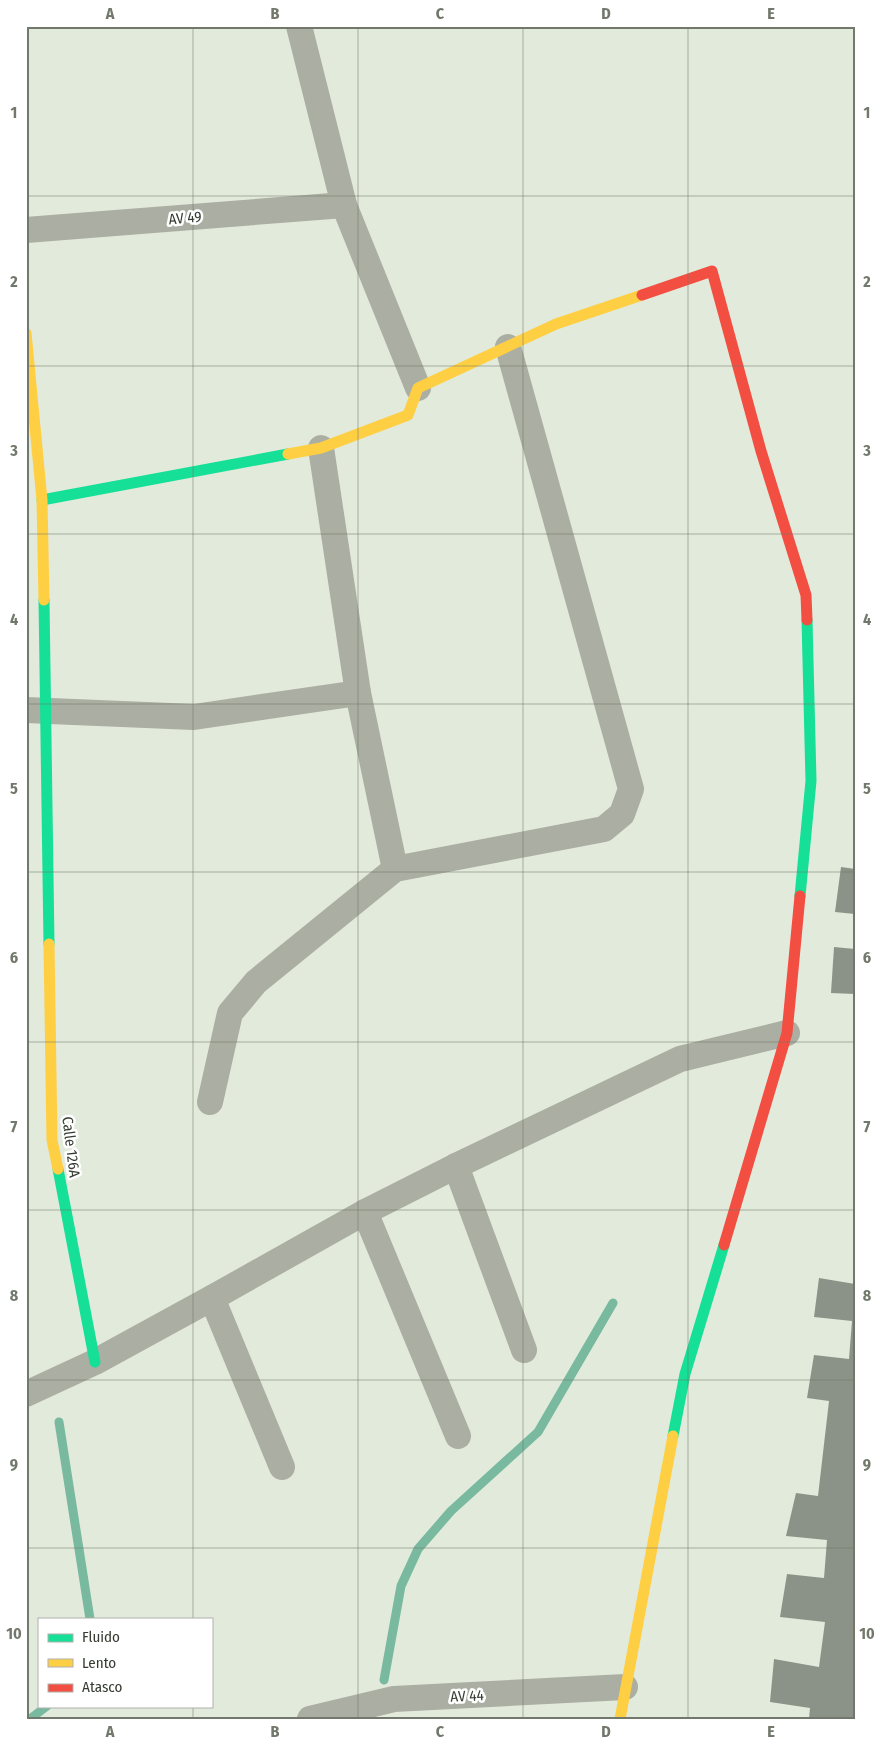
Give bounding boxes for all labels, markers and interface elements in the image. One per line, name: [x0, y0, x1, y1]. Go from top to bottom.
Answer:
text: A: [105, 4, 115, 23]
text: B: [271, 4, 280, 23]
text: C: [436, 4, 445, 23]
text: D: [601, 4, 611, 23]
text: E: [767, 4, 775, 23]
text: 1: [11, 103, 17, 122]
text: 1: [864, 103, 870, 122]
street label: AV 49: [168, 208, 202, 228]
text: 2: [9, 272, 18, 291]
text: 2: [862, 272, 871, 291]
text: 3: [9, 441, 18, 460]
text: 3: [862, 441, 871, 460]
text: 4: [10, 610, 18, 629]
text: 4: [863, 610, 871, 629]
text: 5: [10, 779, 18, 798]
text: 5: [863, 779, 871, 798]
text: 6: [10, 948, 18, 967]
text: 6: [863, 948, 871, 967]
street label: Calle 126A: [58, 1116, 84, 1179]
text: 7: [11, 1117, 18, 1136]
text: 7: [864, 1117, 871, 1136]
text: 8: [10, 1286, 19, 1305]
text: 8: [863, 1286, 872, 1305]
text: 9: [10, 1455, 18, 1474]
text: 9: [863, 1455, 871, 1474]
legend: [38, 1618, 212, 1708]
text: 10: [6, 1624, 22, 1643]
text: 10: [859, 1624, 875, 1643]
text: Fluido: [82, 1628, 120, 1646]
text: Lento: [82, 1654, 116, 1672]
text: Atasco: [82, 1678, 122, 1696]
street label: AV 44: [450, 1686, 484, 1706]
text: A: [105, 1722, 115, 1741]
text: B: [271, 1722, 280, 1741]
text: C: [436, 1722, 445, 1741]
text: D: [601, 1722, 611, 1741]
text: E: [767, 1722, 775, 1741]

